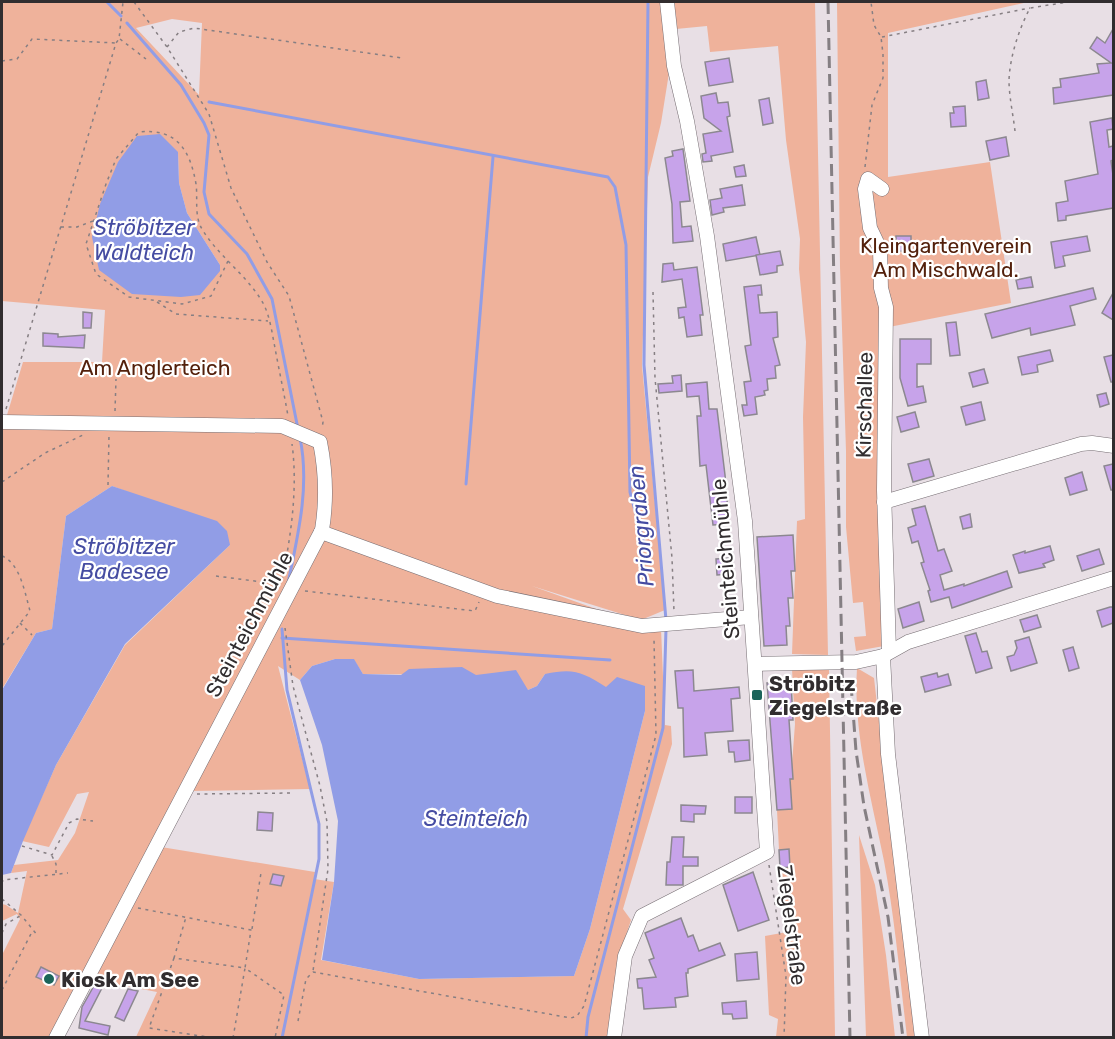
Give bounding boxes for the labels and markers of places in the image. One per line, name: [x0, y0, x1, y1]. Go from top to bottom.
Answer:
place label: Ströbitz Ziegelstraße: [769, 671, 902, 720]
marker: Ströbitz Ziegelstraße: [750, 688, 764, 702]
place label: Kiosk Am See: [61, 967, 199, 992]
marker: Kiosk Am See: [42, 972, 56, 986]

